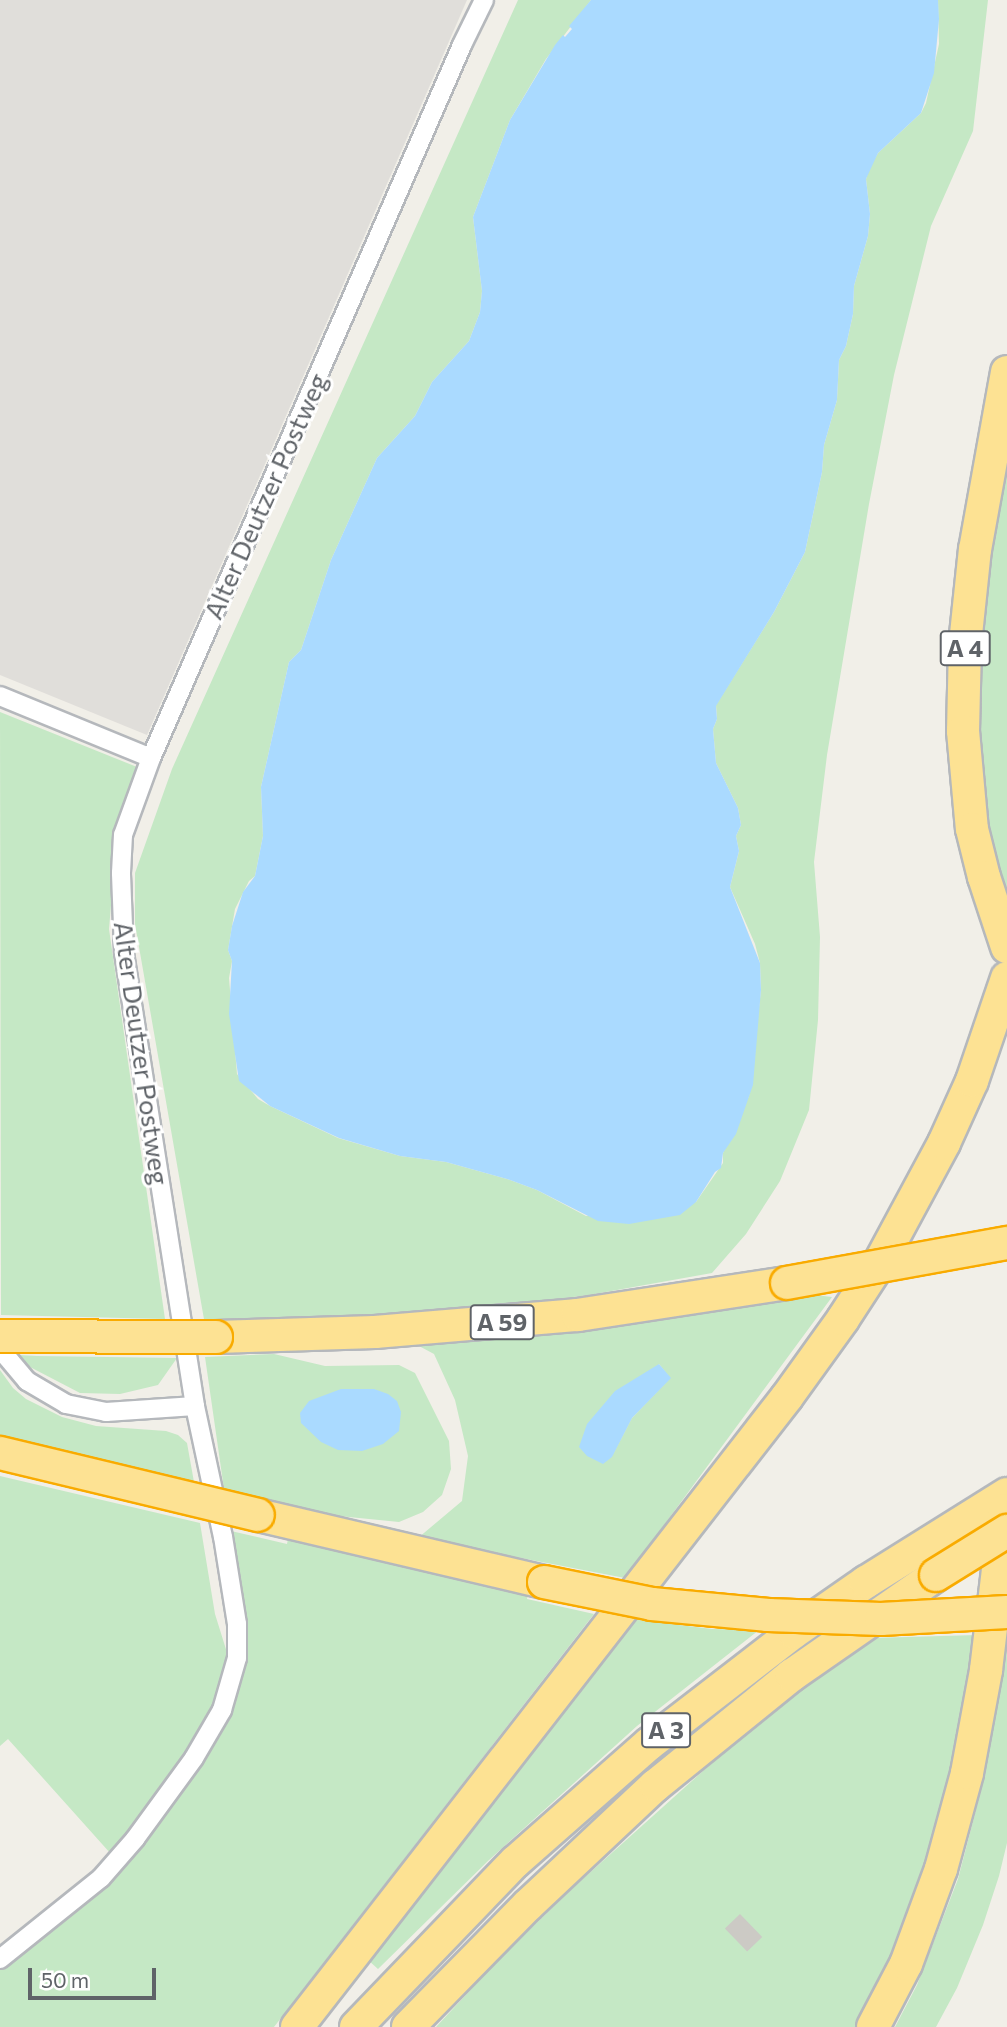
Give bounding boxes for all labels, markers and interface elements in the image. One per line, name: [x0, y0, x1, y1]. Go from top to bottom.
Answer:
street label: Alter Deutzer Postweg: [197, 368, 333, 624]
road number: A 4: [939, 628, 991, 668]
street label: Alter Deutzer Postweg: [108, 919, 176, 1187]
road number: A 59: [469, 1302, 535, 1342]
road number: A 3: [640, 1710, 692, 1750]
scale bar: [32, 1954, 159, 1998]
text: 50 m: [41, 1967, 89, 1992]

